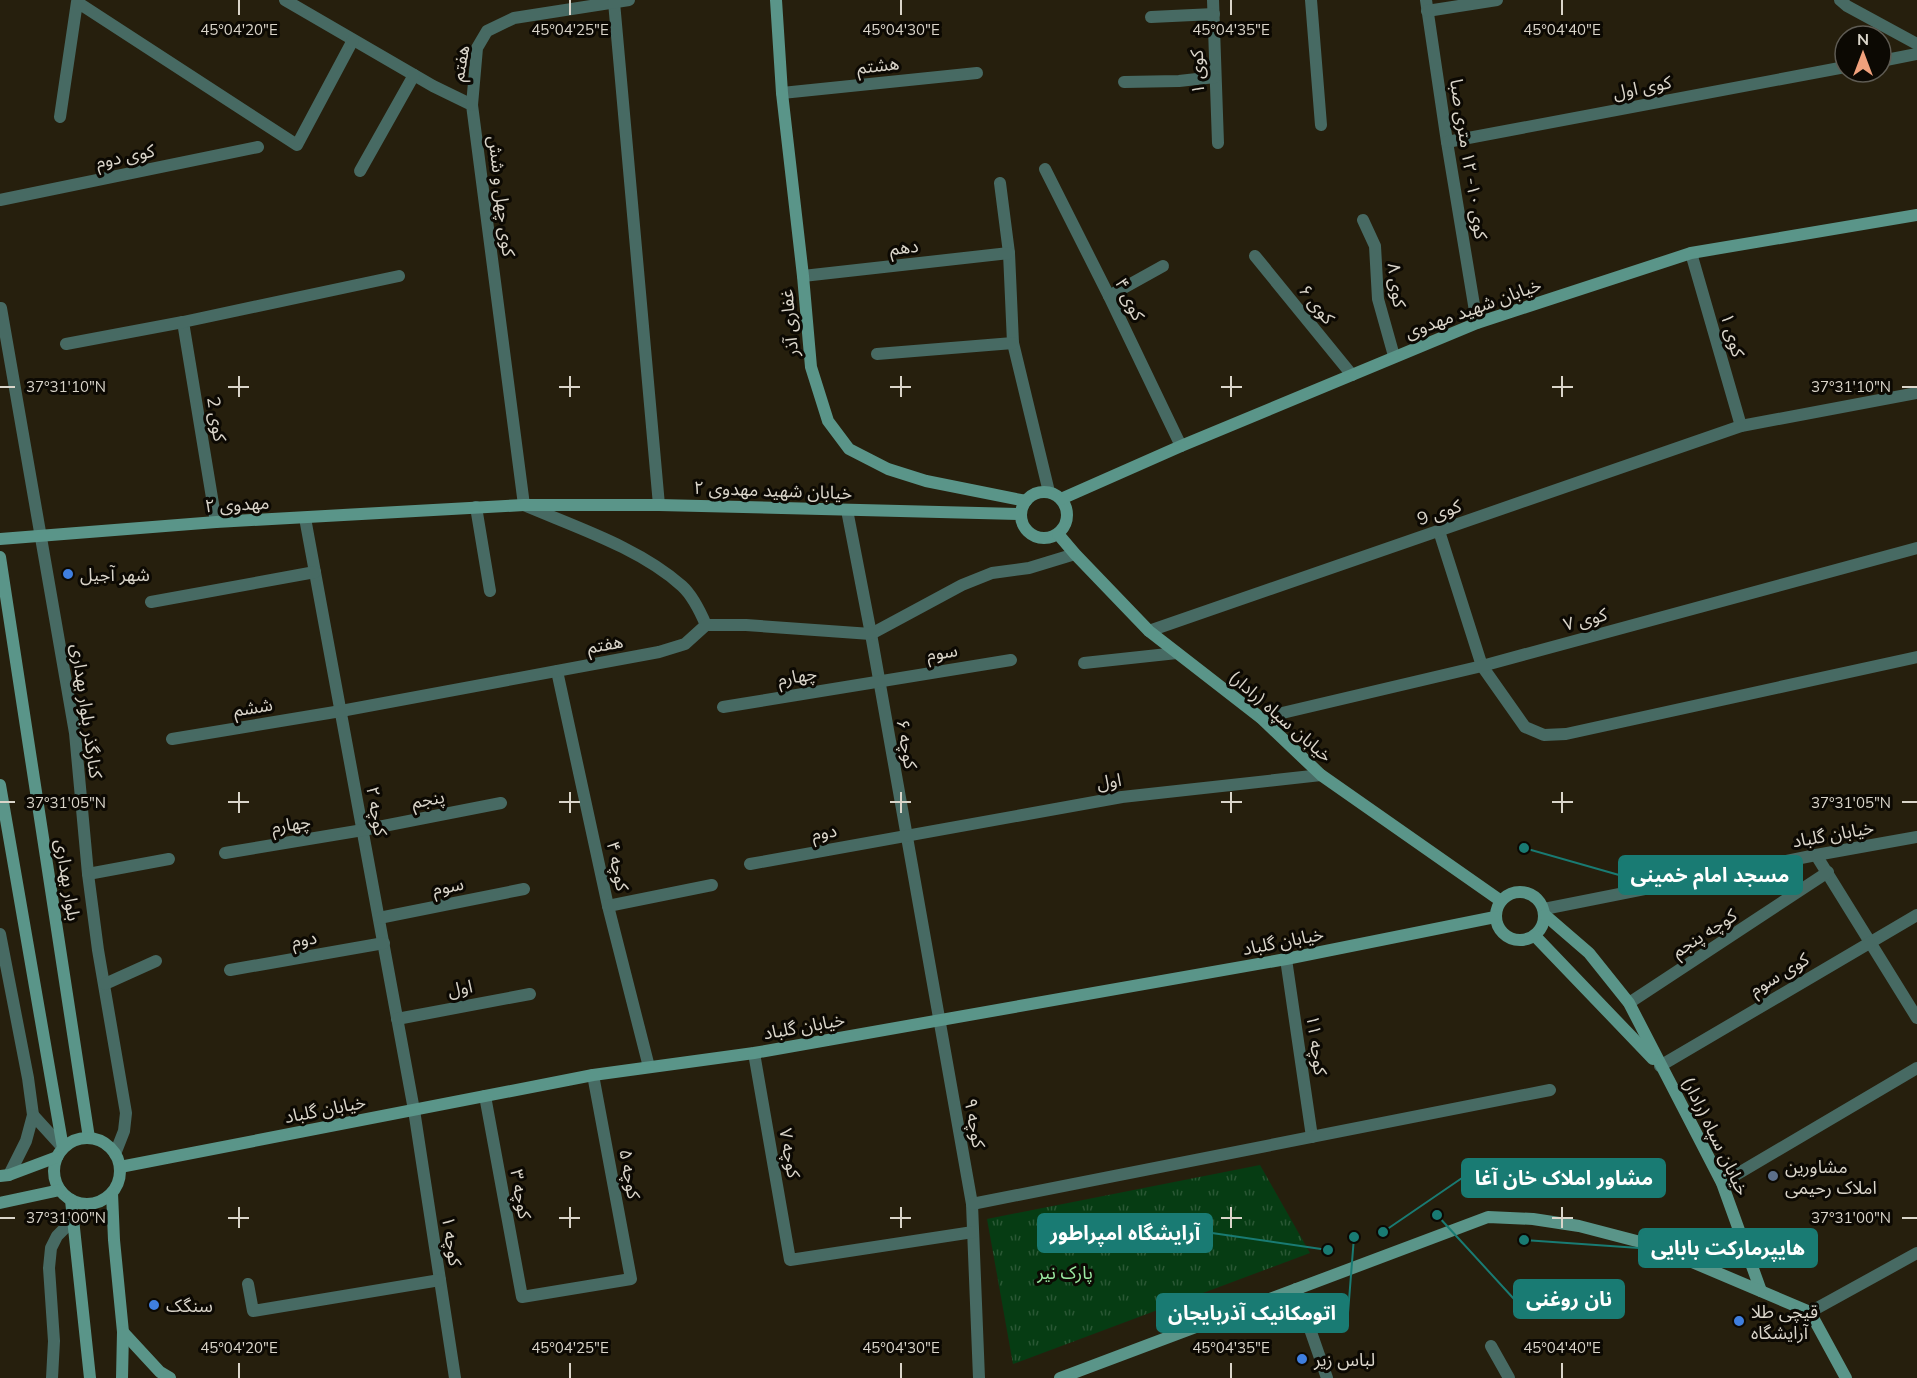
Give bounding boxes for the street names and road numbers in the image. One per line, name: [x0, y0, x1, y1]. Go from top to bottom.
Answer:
street label: هفتم: [446, 43, 476, 83]
street label: کوی ۱: [1185, 49, 1209, 95]
street label: هشتم: [856, 51, 901, 81]
street label: کوی اول: [1611, 70, 1674, 104]
street label: کوی ۱۰- ۱۲ متری صبا: [1445, 77, 1493, 241]
street label: کوی چهل و شش: [483, 134, 521, 258]
street label: کوی دوم: [93, 138, 158, 176]
street label: دهم: [888, 234, 920, 262]
street label: کوی ۸: [1383, 261, 1412, 309]
street label: خیابان شهید مهدوی: [1402, 273, 1544, 343]
street label: کوی ۴: [1110, 274, 1150, 325]
street label: کوی ۶: [1294, 279, 1340, 329]
street label: غفاری آذر: [775, 288, 803, 359]
street label: کوی ۱: [1716, 310, 1750, 360]
street label: کوی 2: [202, 395, 232, 444]
street label: خیابان شهید مهدوی ۲: [693, 476, 853, 504]
street label: مهدوی ۲: [204, 491, 270, 517]
street label: کوی 9: [1414, 494, 1465, 530]
street label: کوی ۷: [1560, 602, 1610, 636]
street label: هفتم: [585, 630, 625, 660]
street label: سوم: [925, 638, 960, 669]
street label: کنارگذر بلوار بهداری: [66, 642, 108, 780]
street label: چهارم: [776, 661, 819, 694]
street label: خیابان سپاه (رادار): [1225, 665, 1337, 767]
street label: ششم: [232, 693, 275, 723]
street label: کوچه ۶: [891, 717, 923, 771]
street label: اول: [1095, 768, 1123, 794]
street label: کوچه ۲: [361, 784, 393, 838]
street label: پنجم: [410, 785, 447, 815]
street label: چهارم: [270, 810, 313, 841]
street label: خیابان گلباد: [1790, 816, 1876, 852]
street label: دوم: [810, 818, 839, 848]
street label: بلوار بهداری: [50, 837, 86, 923]
street label: کوچه ۴: [601, 839, 635, 894]
street label: سوم: [430, 872, 466, 903]
street label: کوچه پنجم: [1667, 903, 1742, 964]
street label: خیابان گلباد: [1240, 922, 1326, 960]
street label: دوم: [290, 925, 319, 955]
street label: کوی سوم: [1745, 947, 1815, 1003]
street label: اول: [446, 974, 474, 1002]
street label: خیابان گلباد: [761, 1008, 847, 1044]
street label: کوچه ۱۱: [1301, 1013, 1333, 1077]
street label: خیابان سپاه (رادار): [1677, 1073, 1755, 1199]
street label: خیابان گلباد: [282, 1090, 368, 1128]
street label: کوچه ۹: [959, 1096, 991, 1150]
street label: کوچه ۷: [774, 1126, 806, 1180]
street label: کوچه ۵: [614, 1147, 646, 1201]
street label: کوچه ۳: [505, 1167, 537, 1221]
street label: کوچه ۱: [437, 1214, 467, 1268]

